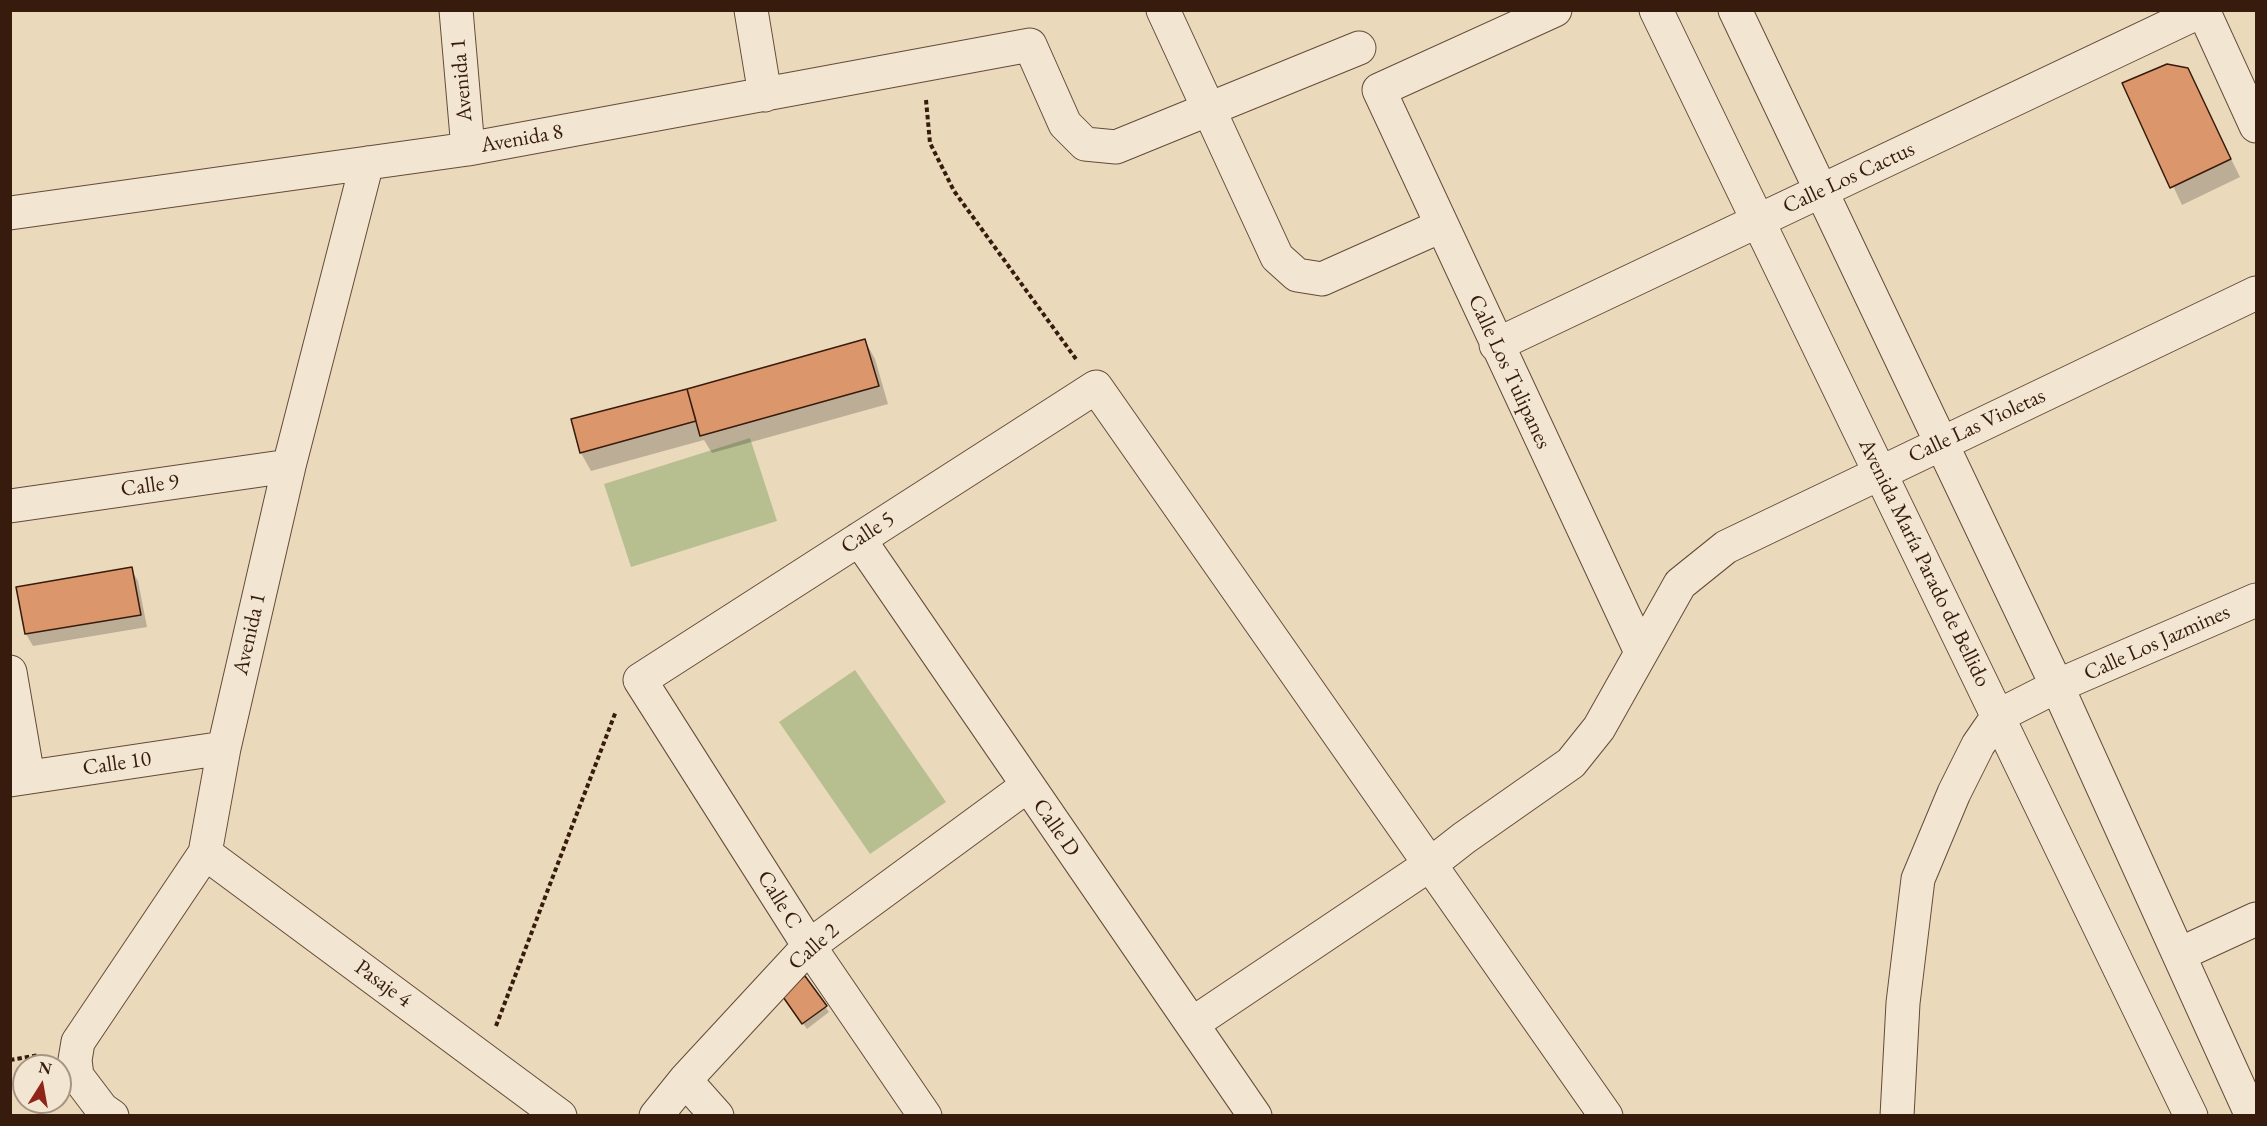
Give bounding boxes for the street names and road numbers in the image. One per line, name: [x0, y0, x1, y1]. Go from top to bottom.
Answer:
street label: Avenida 1: [445, 37, 479, 123]
street label: Avenida 8: [479, 119, 565, 159]
street label: Calle Los Cactus: [1779, 136, 1919, 220]
street label: Calle Los Tulipanes: [1462, 291, 1556, 453]
street label: Calle Las Violetas: [1904, 383, 2050, 469]
street label: Avenida María Parado de Bellido: [1852, 435, 1996, 691]
street label: Calle 9: [119, 469, 181, 503]
street label: Calle 5: [836, 506, 900, 560]
street label: Avenida 1: [228, 590, 272, 678]
street label: Calle Los Jazmines: [2080, 599, 2234, 687]
street label: Calle 10: [81, 746, 153, 782]
street label: Calle D: [1027, 794, 1085, 862]
street label: Calle C: [751, 866, 807, 934]
street label: Calle 2: [783, 918, 845, 976]
street label: Pasaje 4: [349, 955, 417, 1013]

